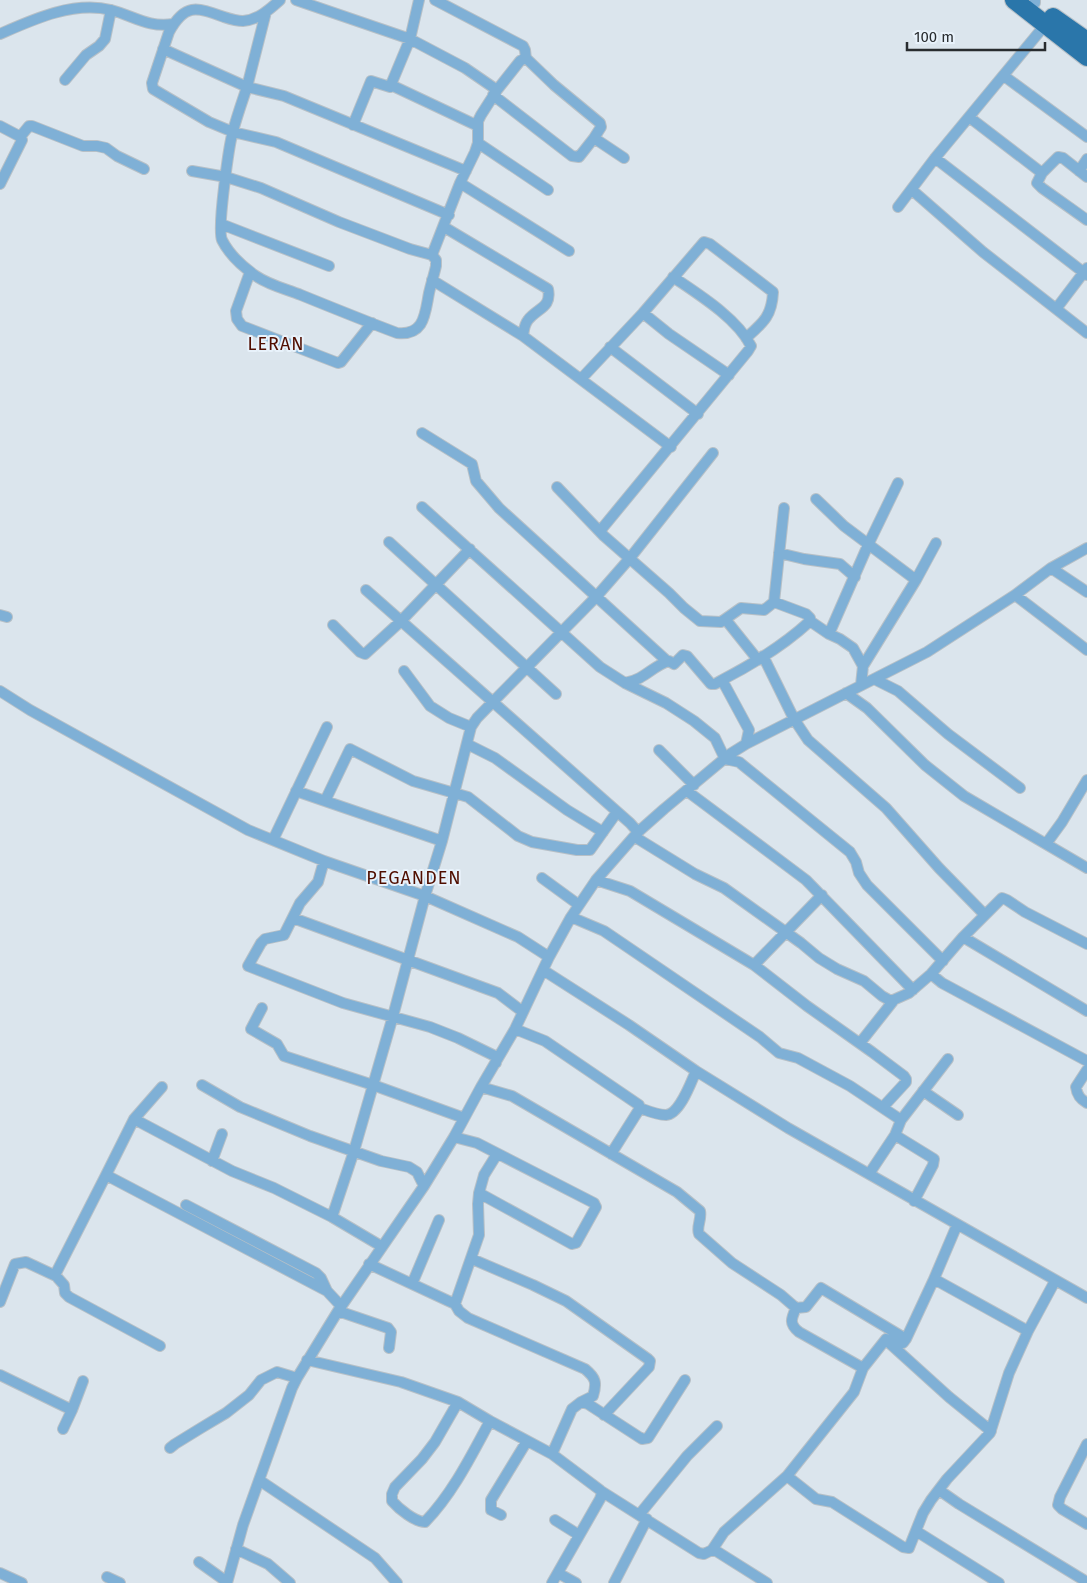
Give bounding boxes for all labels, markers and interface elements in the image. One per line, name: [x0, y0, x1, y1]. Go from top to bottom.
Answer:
scale bar: [907, 20, 1044, 52]
text: 100 m: [914, 28, 954, 46]
district label: LERAN: [247, 333, 305, 355]
district label: PEGANDEN: [366, 867, 462, 889]

